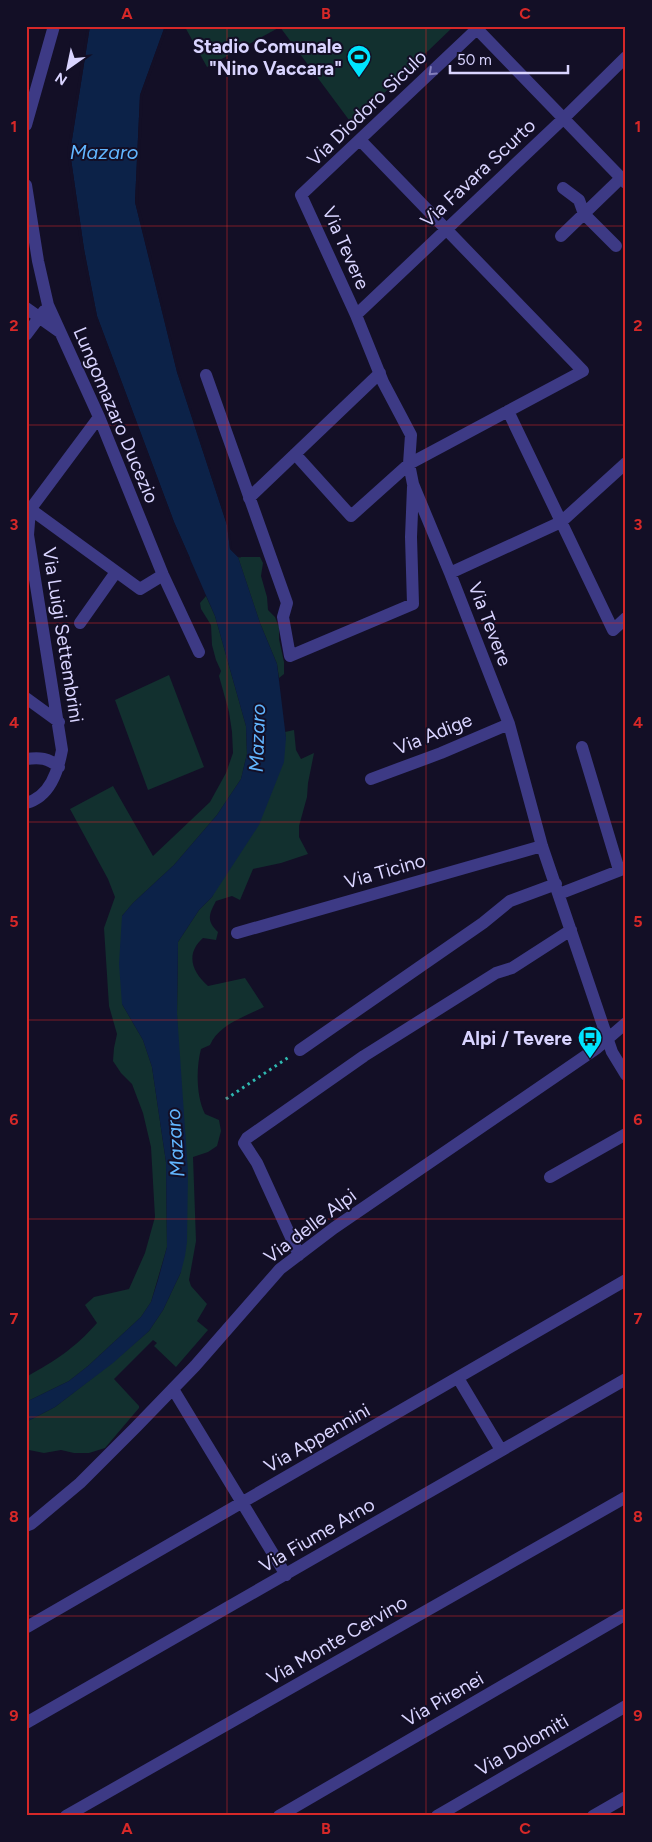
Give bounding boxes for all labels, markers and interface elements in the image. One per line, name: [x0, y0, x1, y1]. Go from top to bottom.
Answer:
text: A: [121, 4, 133, 23]
text: B: [321, 4, 331, 23]
text: C: [519, 4, 531, 23]
place label: Stadio Comunale "Nino Vaccara": [193, 35, 342, 80]
north arrow: [42, 42, 92, 92]
scale bar: [450, 42, 567, 74]
sports icon: Stadio Comunale "Nino Vaccara": [346, 44, 372, 78]
street label: Via Diodoro Siculo: [303, 45, 431, 171]
text: 50 m: [457, 51, 492, 69]
one-way arrow: [428, 66, 437, 75]
text: N: [52, 68, 70, 89]
street label: Via Favara Scurto: [416, 114, 540, 232]
text: 1: [11, 117, 17, 136]
text: 1: [635, 117, 641, 136]
water label: Mazaro: [70, 140, 139, 164]
street label: Via Tevere: [318, 203, 374, 293]
text: 2: [9, 316, 19, 335]
text: 2: [633, 316, 643, 335]
street label: Lungomazaro Ducezio: [68, 323, 164, 507]
text: 3: [10, 515, 19, 534]
text: 3: [634, 515, 643, 534]
street label: Via Luigi Settembrini: [38, 546, 88, 724]
street label: Via Tevere: [463, 579, 517, 669]
water label: Mazaro: [244, 703, 270, 773]
street label: Via Adige: [391, 708, 475, 760]
text: 4: [9, 713, 19, 732]
text: 4: [633, 713, 643, 732]
street label: Via Ticino: [342, 848, 428, 894]
text: 5: [9, 912, 19, 931]
text: 5: [633, 912, 643, 931]
bus stop icon: Alpi / Tevere: [577, 1025, 603, 1059]
place label: Alpi / Tevere: [462, 1027, 572, 1050]
water label: Mazaro: [161, 1108, 189, 1178]
text: 6: [9, 1110, 19, 1129]
text: 6: [633, 1110, 643, 1129]
street label: Via delle Alpi: [259, 1184, 361, 1268]
text: 7: [10, 1309, 19, 1328]
text: 7: [634, 1309, 643, 1328]
street label: Via Appennini: [260, 1398, 374, 1478]
street label: Via Fiume Arno: [255, 1493, 379, 1577]
text: 8: [9, 1507, 19, 1526]
text: 8: [633, 1507, 643, 1526]
street label: Via Monte Cervino: [263, 1590, 411, 1690]
street label: Via Pirenei: [398, 1667, 488, 1731]
text: 9: [9, 1706, 19, 1725]
text: 9: [633, 1706, 643, 1725]
street label: Via Dolomiti: [471, 1709, 573, 1781]
text: A: [121, 1819, 133, 1838]
text: B: [321, 1819, 331, 1838]
text: C: [519, 1819, 531, 1838]

